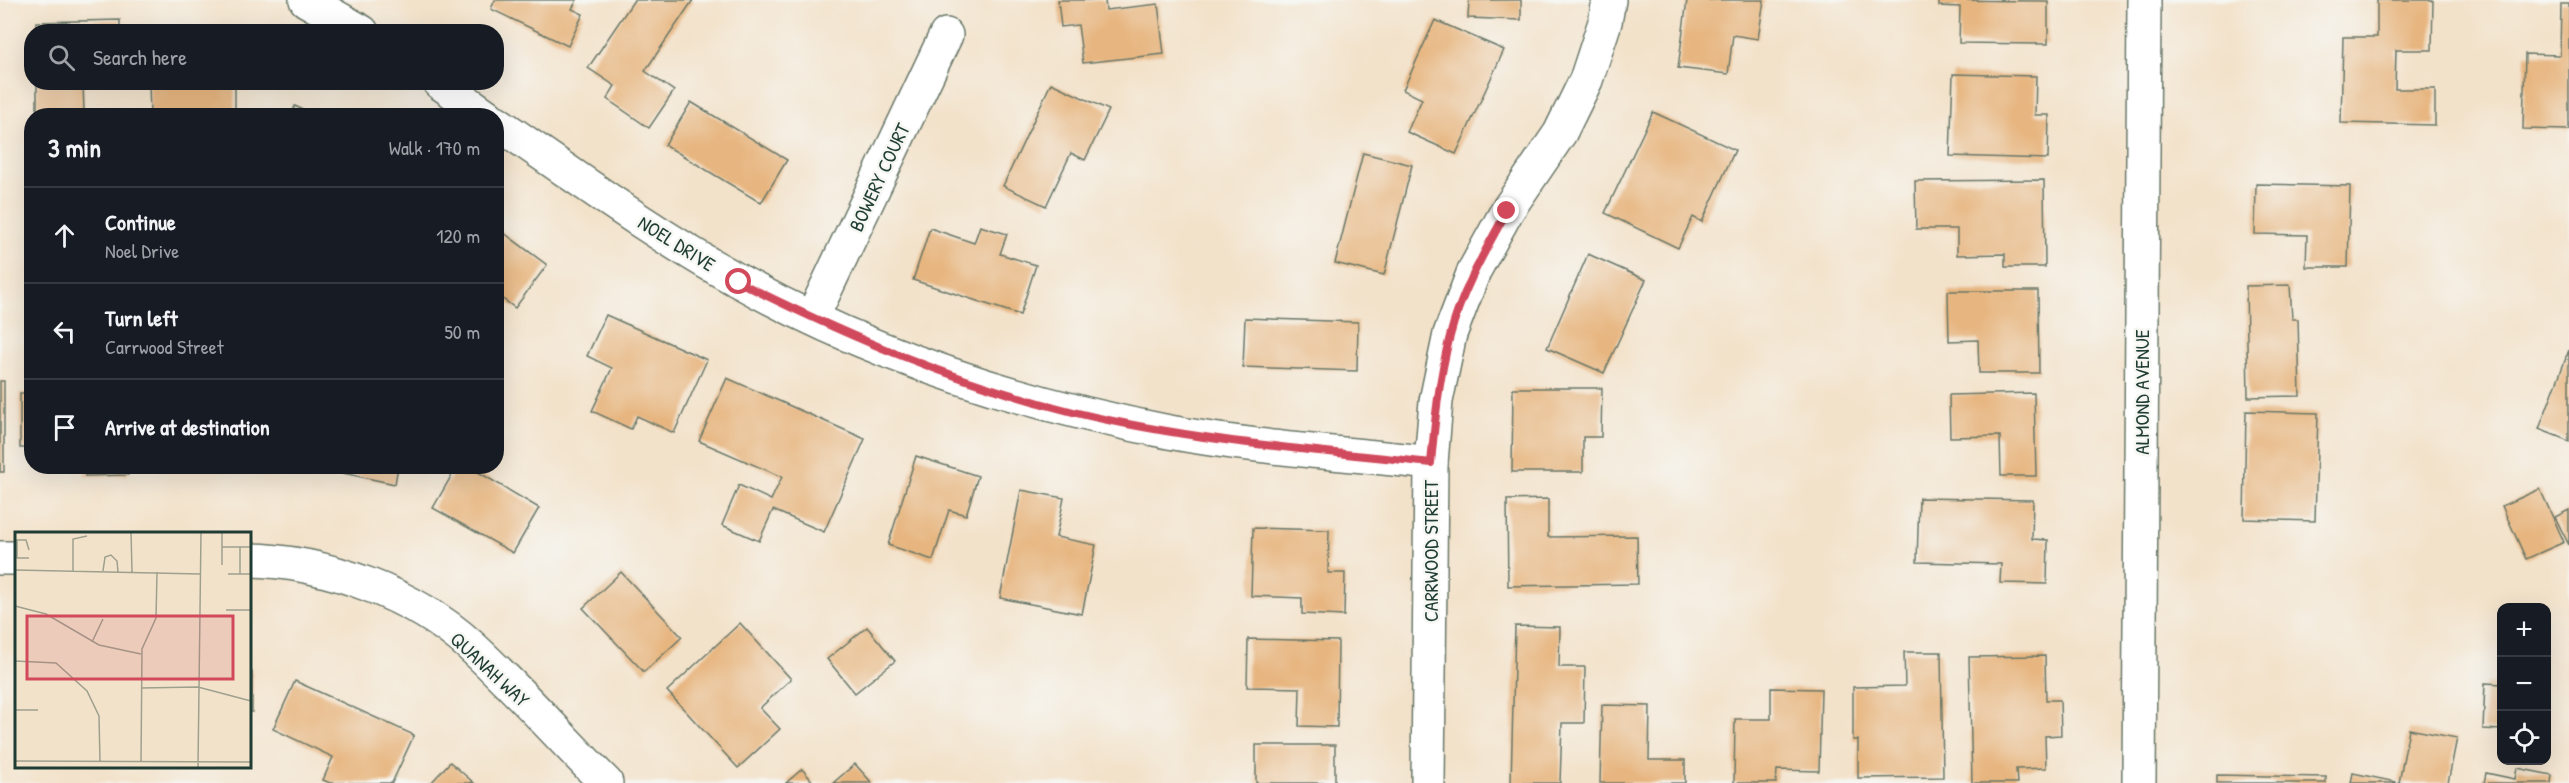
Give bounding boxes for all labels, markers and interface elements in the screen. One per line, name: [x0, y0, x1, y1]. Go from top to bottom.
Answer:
search box: [24, 24, 504, 90]
icon: search: [45, 41, 78, 74]
text: Search here: [93, 42, 187, 72]
street label: BOWERY COURT: [842, 118, 916, 235]
text: 3 min: [48, 130, 101, 165]
text: Walk · 170 m: [389, 134, 480, 161]
route end: [1493, 197, 1519, 223]
text: Continue: [105, 207, 176, 237]
street label: NOEL DRIVE: [633, 209, 721, 277]
icon: ahead: [48, 219, 81, 252]
text: 120 m: [436, 222, 480, 249]
text: Noel Drive: [105, 237, 179, 264]
route start: [725, 268, 751, 294]
text: Turn left: [105, 303, 178, 333]
icon: left: [48, 315, 81, 348]
text: 50 m: [444, 318, 480, 345]
street label: ALMOND AVENUE: [2128, 329, 2155, 455]
text: Carrwood Street: [105, 333, 224, 360]
icon: arrive: [48, 411, 81, 444]
text: Arrive at destination: [105, 412, 270, 442]
street label: CARRWOOD STREET: [1417, 479, 1444, 622]
inset map: [15, 532, 250, 768]
map controls: [2497, 603, 2551, 765]
button: +: [2497, 603, 2551, 657]
street label: QUANAH WAY: [445, 625, 536, 713]
button: −: [2497, 657, 2551, 711]
button: locate: [2497, 711, 2551, 765]

